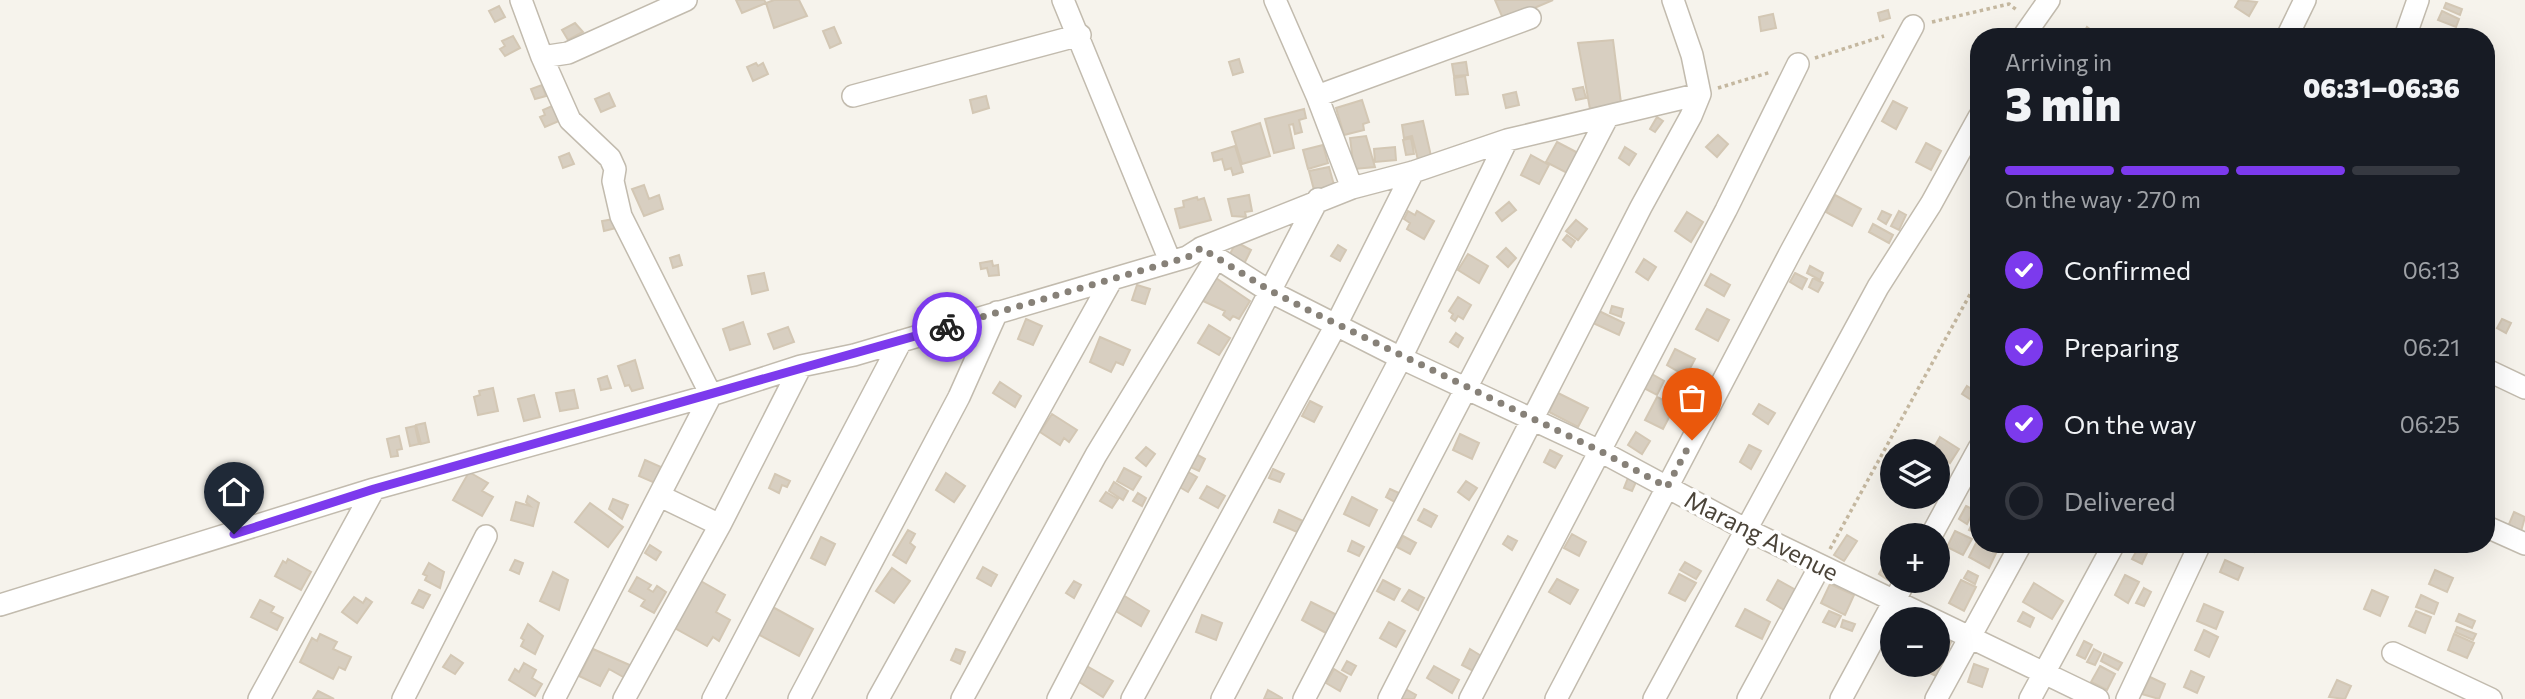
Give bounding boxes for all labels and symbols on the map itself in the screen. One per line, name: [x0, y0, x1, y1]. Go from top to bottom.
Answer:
courier: [912, 292, 982, 362]
pin: [1662, 368, 1722, 440]
pin: [204, 462, 264, 534]
street label: Marang Avenue: [1680, 484, 1844, 586]

